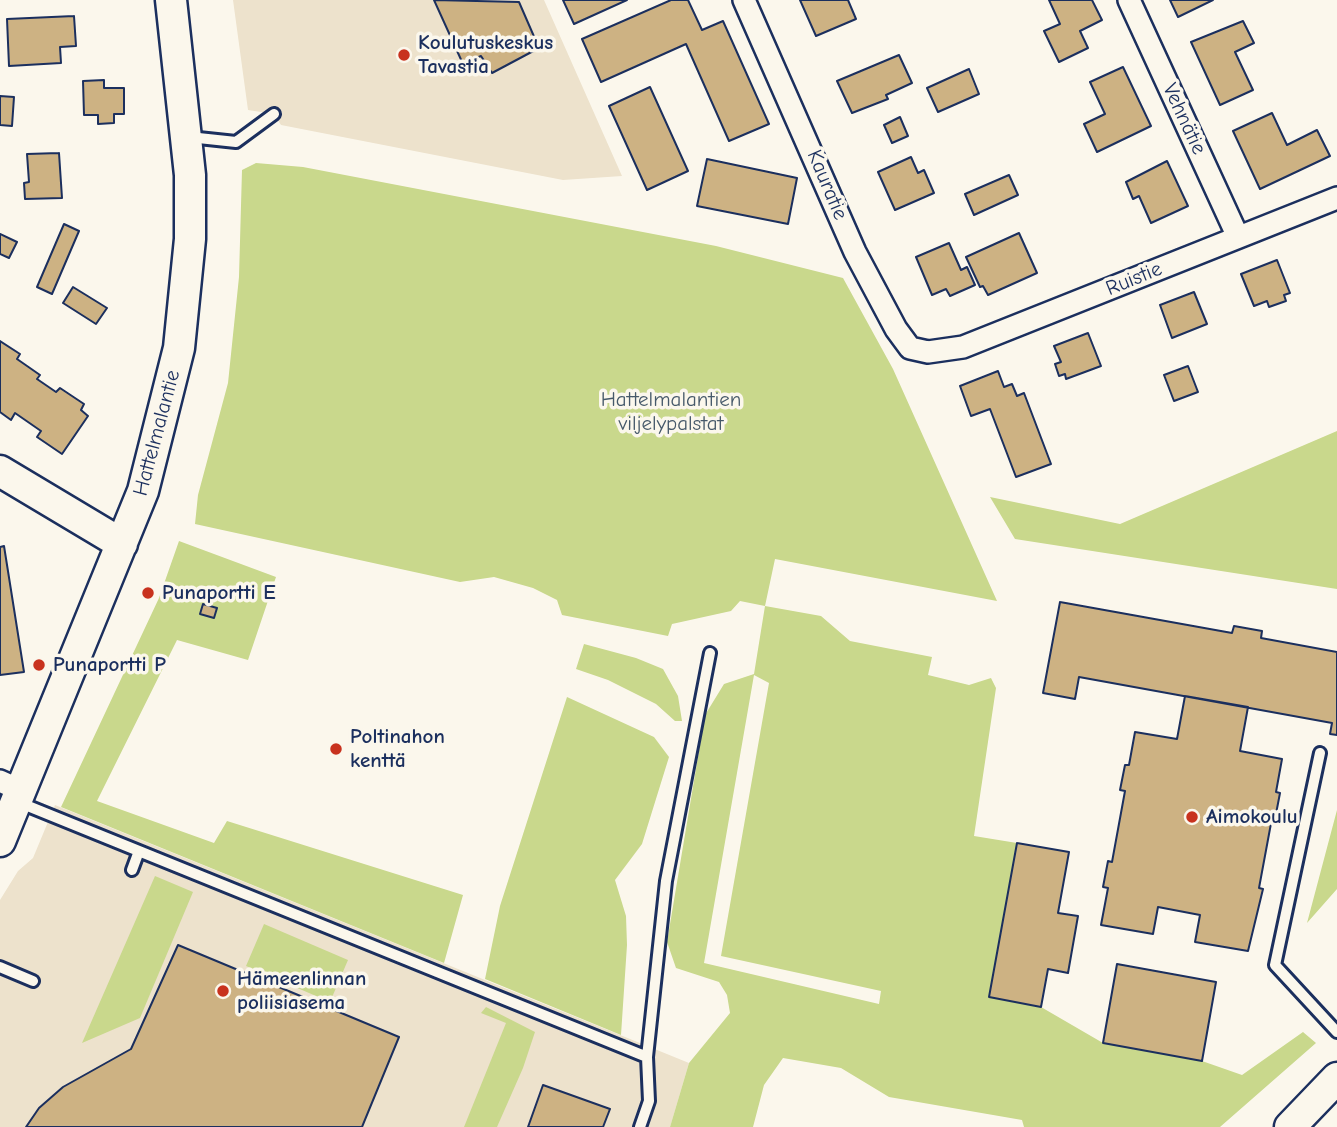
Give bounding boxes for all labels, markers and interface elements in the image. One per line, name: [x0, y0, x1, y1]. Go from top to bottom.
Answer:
place label: Koulutuskeskus Tavastia: [418, 30, 553, 80]
marker: Koulutuskeskus Tavastia: [396, 47, 412, 63]
street label: Vehnätie: [1157, 79, 1211, 159]
street label: Kauratie: [801, 146, 853, 224]
street label: Ruistie: [1102, 256, 1166, 302]
street label: Hattelmalantie: [128, 367, 186, 499]
park label: Hattelmalantien viljelypalstat: [601, 387, 741, 437]
place label: Punaportti E: [162, 580, 276, 606]
marker: Punaportti E: [140, 585, 156, 601]
place label: Punaportti P: [53, 652, 166, 678]
marker: Punaportti P: [31, 657, 47, 673]
place label: Poltinahon kenttä: [350, 724, 445, 774]
marker: Poltinahon kenttä: [328, 741, 344, 757]
place label: Aimokoulu: [1206, 804, 1298, 830]
marker: Aimokoulu: [1184, 809, 1200, 825]
place label: Hämeenlinnan poliisiasema: [237, 966, 366, 1016]
marker: Hämeenlinnan poliisiasema: [215, 983, 231, 999]

